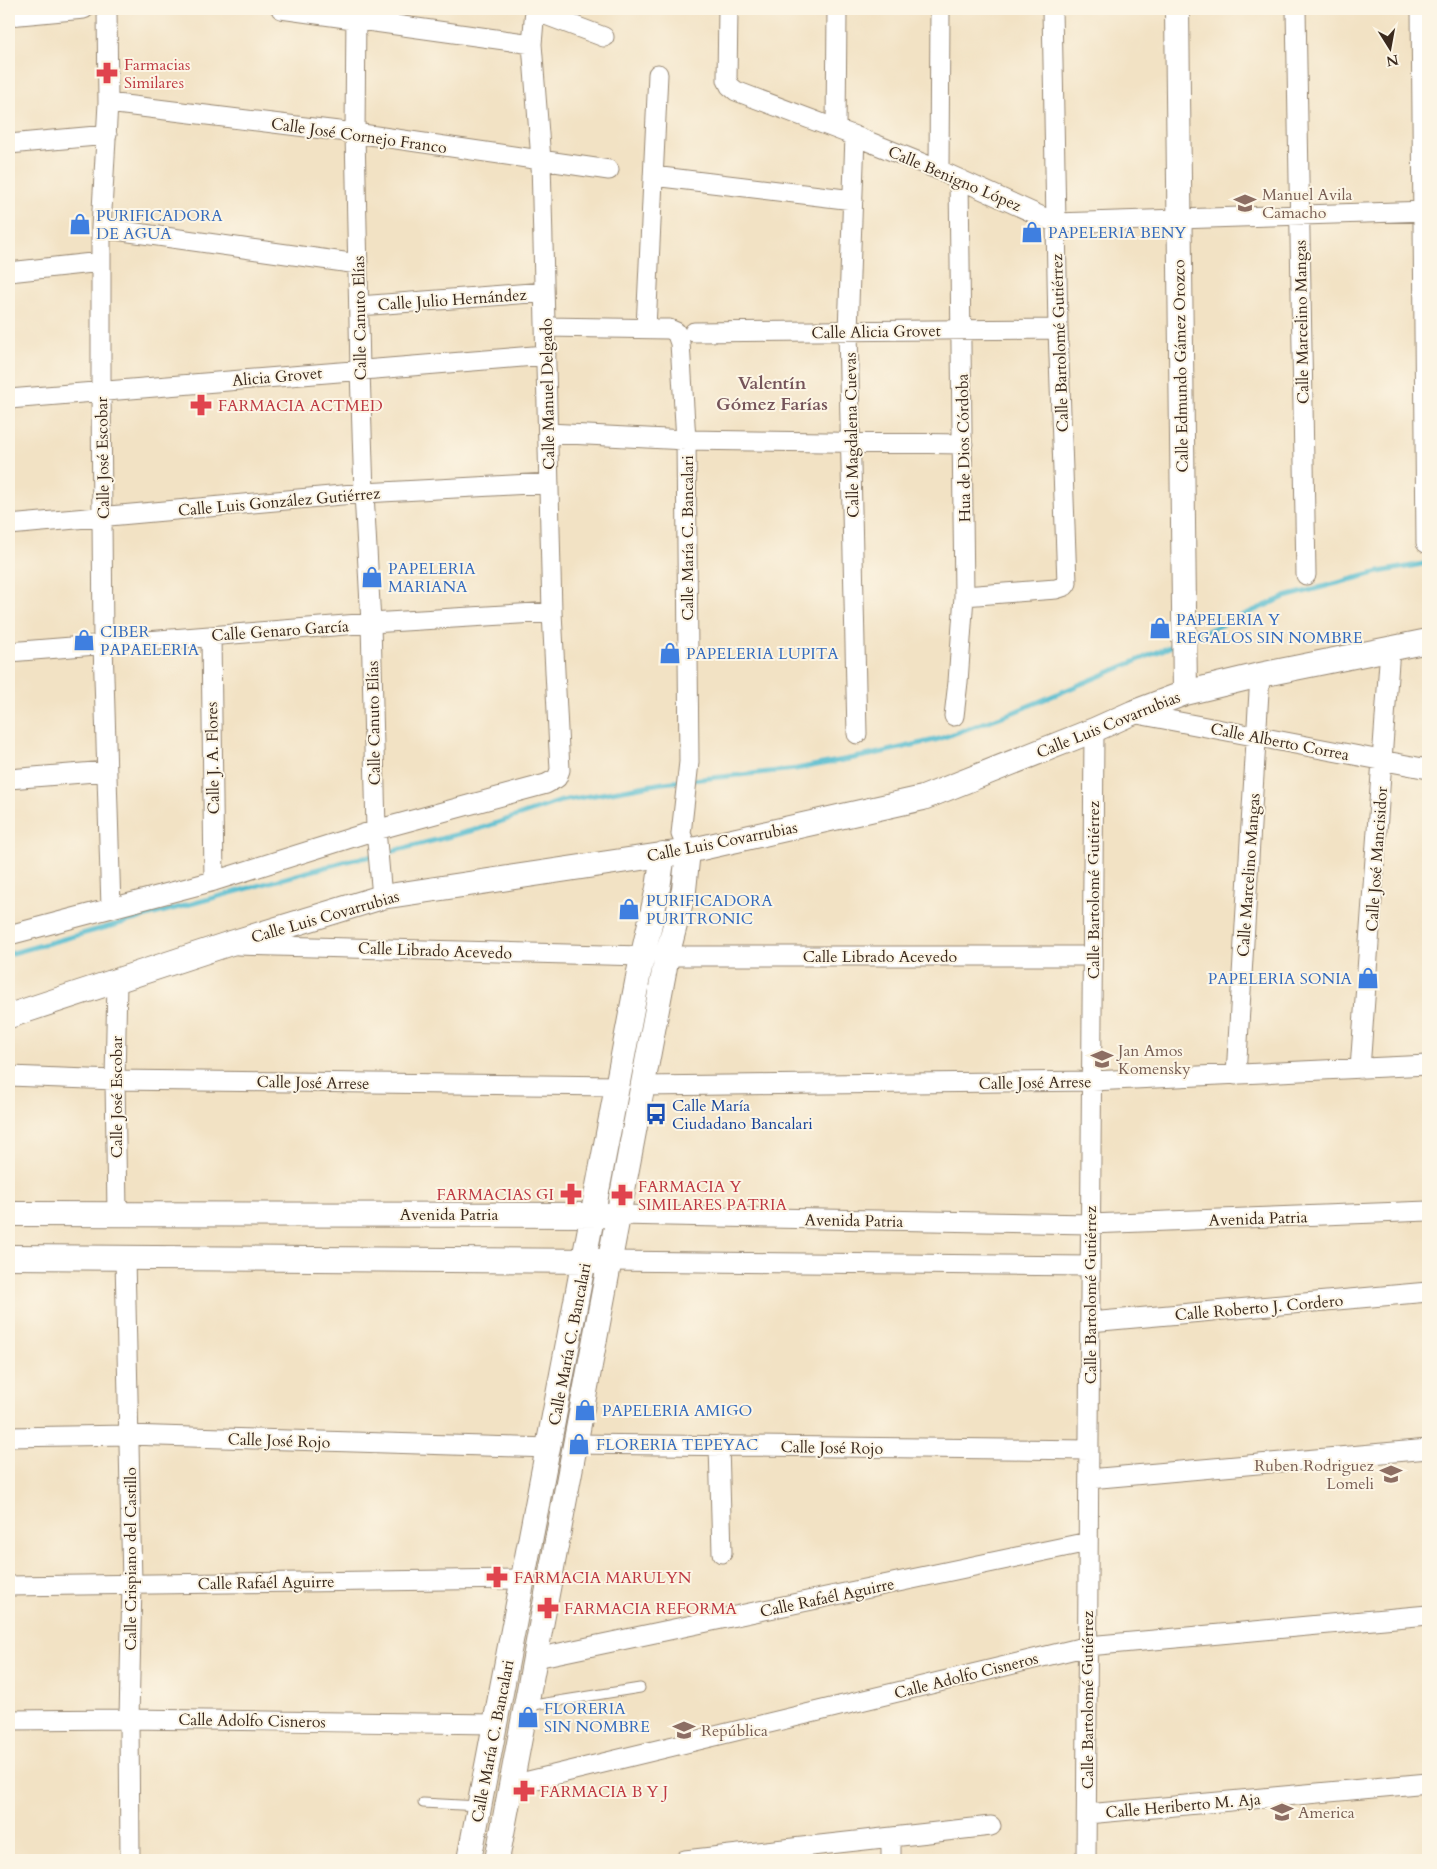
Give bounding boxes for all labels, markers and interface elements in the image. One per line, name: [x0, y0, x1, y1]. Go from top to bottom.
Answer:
north arrow: [1364, 22, 1414, 72]
text: N: [1385, 50, 1400, 71]
place label: Farmacias Similares: [124, 54, 190, 94]
pharmacy icon: Farmacias Similares: [94, 60, 120, 86]
street label: Calle José Cornejo Franco: [270, 113, 449, 159]
street label: Calle Benigno López: [885, 141, 1025, 217]
place label: Manuel Avila Camacho: [1262, 184, 1353, 224]
school or university icon: Manuel Avila Camacho: [1232, 190, 1258, 216]
place label: PURIFICADORA DE AGUA: [96, 205, 223, 245]
shop icon: PURIFICADORA DE AGUA: [67, 211, 93, 237]
shop icon: PAPELERIA BENY: [1019, 219, 1045, 245]
place label: PAPELERIA BENY: [1048, 222, 1186, 244]
street label: Calle Marcelino Mangas: [1290, 240, 1314, 404]
street label: Calle Bartolomé Gutiérrez: [1046, 253, 1074, 432]
street label: Calle Canuto Elías: [348, 256, 372, 380]
street label: Calle Edmundo Gámez Orozco: [1168, 259, 1194, 473]
street label: Calle Julio Hernández: [377, 284, 527, 316]
street label: Calle Manuel Delgado: [536, 318, 560, 470]
street label: Calle Alicia Grovet: [811, 320, 941, 344]
street label: Calle Magdalena Cuevas: [840, 352, 864, 518]
street label: Alicia Grovet: [231, 362, 323, 392]
district label: Valentín Gómez Farías: [716, 371, 828, 417]
street label: Hua de Dios Córdoba: [952, 373, 976, 522]
pharmacy icon: FARMACIA ACTMED: [188, 392, 214, 418]
place label: FARMACIA ACTMED: [218, 395, 383, 417]
street label: Calle José Escobar: [91, 396, 115, 519]
street label: Calle María C. Bancalari: [677, 455, 699, 621]
street label: Calle Luis González Gutiérrez: [177, 482, 381, 522]
place label: PAPELERIA MARIANA: [388, 558, 476, 598]
shop icon: PAPELERIA MARIANA: [359, 564, 385, 590]
place label: PAPELERIA Y REGALOS SIN NOMBRE: [1176, 609, 1363, 649]
street label: Calle Genaro García: [211, 615, 350, 647]
shop icon: PAPELERIA Y REGALOS SIN NOMBRE: [1147, 615, 1173, 641]
place label: CIBER PAPAELERIA: [100, 621, 200, 661]
shop icon: CIBER PAPAELERIA: [71, 627, 97, 653]
shop icon: PAPELERIA LUPITA: [657, 640, 683, 666]
place label: PAPELERIA LUPITA: [686, 643, 839, 665]
street label: Calle Canuto Elías: [362, 661, 386, 785]
street label: Calle Luis Covarrubias: [1033, 686, 1183, 764]
street label: Calle J. A. Flores: [201, 701, 225, 814]
street label: Calle Alberto Correa: [1209, 718, 1351, 766]
street label: Calle José Mancisidor: [1361, 786, 1393, 932]
street label: Calle Marcelino Mangas: [1232, 792, 1266, 958]
street label: Calle Bartolomé Gutiérrez: [1083, 801, 1105, 979]
street label: Calle Luis Covarrubias: [645, 817, 799, 867]
street label: Calle Luis Covarrubias: [249, 885, 402, 949]
place label: PURIFICADORA PURITRONIC: [646, 890, 773, 930]
shop icon: PURIFICADORA PURITRONIC: [616, 896, 642, 922]
street label: Calle Librado Acevedo: [357, 937, 513, 965]
street label: Calle Librado Acevedo: [803, 946, 958, 968]
shop icon: PAPELERIA SONIA: [1355, 965, 1381, 991]
place label: PAPELERIA SONIA: [1208, 968, 1353, 990]
street label: Calle José Escobar: [106, 1036, 128, 1158]
place label: Jan Amos Komensky: [1116, 1040, 1191, 1080]
school or university icon: Jan Amos Komensky: [1089, 1046, 1115, 1072]
street label: Calle José Arrese: [256, 1071, 370, 1095]
street label: Calle José Arrese: [978, 1071, 1092, 1095]
place label: Calle María Ciudadano Bancalari: [672, 1095, 813, 1135]
bus stop icon: Calle María Ciudadano Bancalari: [643, 1101, 669, 1127]
place label: FARMACIA Y SIMILARES PATRIA: [638, 1176, 787, 1216]
pharmacy icon: FARMACIAS GI: [558, 1181, 584, 1207]
pharmacy icon: FARMACIA Y SIMILARES PATRIA: [609, 1182, 635, 1208]
place label: FARMACIAS GI: [436, 1184, 554, 1206]
street label: Avenida Patria: [400, 1204, 498, 1226]
street label: Calle Bartolomé Gutiérrez: [1080, 1206, 1102, 1384]
street label: Avenida Patria: [1208, 1206, 1308, 1232]
street label: Avenida Patria: [804, 1209, 904, 1233]
street label: Calle María C. Bancalari: [543, 1260, 597, 1427]
street label: Calle Roberto J. Cordero: [1174, 1290, 1345, 1326]
shop icon: PAPELERIA AMIGO: [572, 1397, 598, 1423]
place label: PAPELERIA AMIGO: [602, 1400, 752, 1422]
street label: Calle José Rojo: [227, 1428, 331, 1454]
shop icon: FLORERIA TEPEYAC: [566, 1431, 592, 1457]
place label: FLORERIA TEPEYAC: [596, 1434, 758, 1456]
street label: Calle José Rojo: [780, 1436, 884, 1460]
place label: Ruben Rodriguez Lomeli: [1254, 1455, 1374, 1495]
school or university icon: Ruben Rodriguez Lomeli: [1378, 1461, 1404, 1487]
street label: Calle Crispiano del Castillo: [120, 1467, 142, 1651]
pharmacy icon: FARMACIA MARULYN: [484, 1564, 510, 1590]
place label: FARMACIA MARULYN: [514, 1567, 692, 1589]
street label: Calle Rafaél Aguirre: [197, 1571, 335, 1595]
street label: Calle Rafaél Aguirre: [758, 1573, 896, 1623]
pharmacy icon: FARMACIA REFORMA: [535, 1595, 561, 1621]
place label: FARMACIA REFORMA: [564, 1598, 737, 1620]
street label: Calle Bartolomé Gutiérrez: [1077, 1611, 1099, 1789]
street label: Calle Adolfo Cisneros: [892, 1647, 1041, 1704]
street label: Calle María C. Bancalari: [466, 1657, 520, 1824]
place label: FLORERIA SIN NOMBRE: [544, 1698, 650, 1738]
shop icon: FLORERIA SIN NOMBRE: [515, 1704, 541, 1730]
street label: Calle Adolfo Cisneros: [178, 1709, 326, 1733]
school or university icon: República: [671, 1717, 697, 1743]
place label: República: [701, 1720, 768, 1742]
pharmacy icon: FARMACIA B Y J: [511, 1778, 537, 1804]
place label: FARMACIA B Y J: [540, 1781, 668, 1803]
street label: Calle Heriberto M. Aja: [1105, 1788, 1262, 1824]
school or university icon: America: [1269, 1799, 1295, 1825]
place label: America: [1298, 1802, 1355, 1824]

